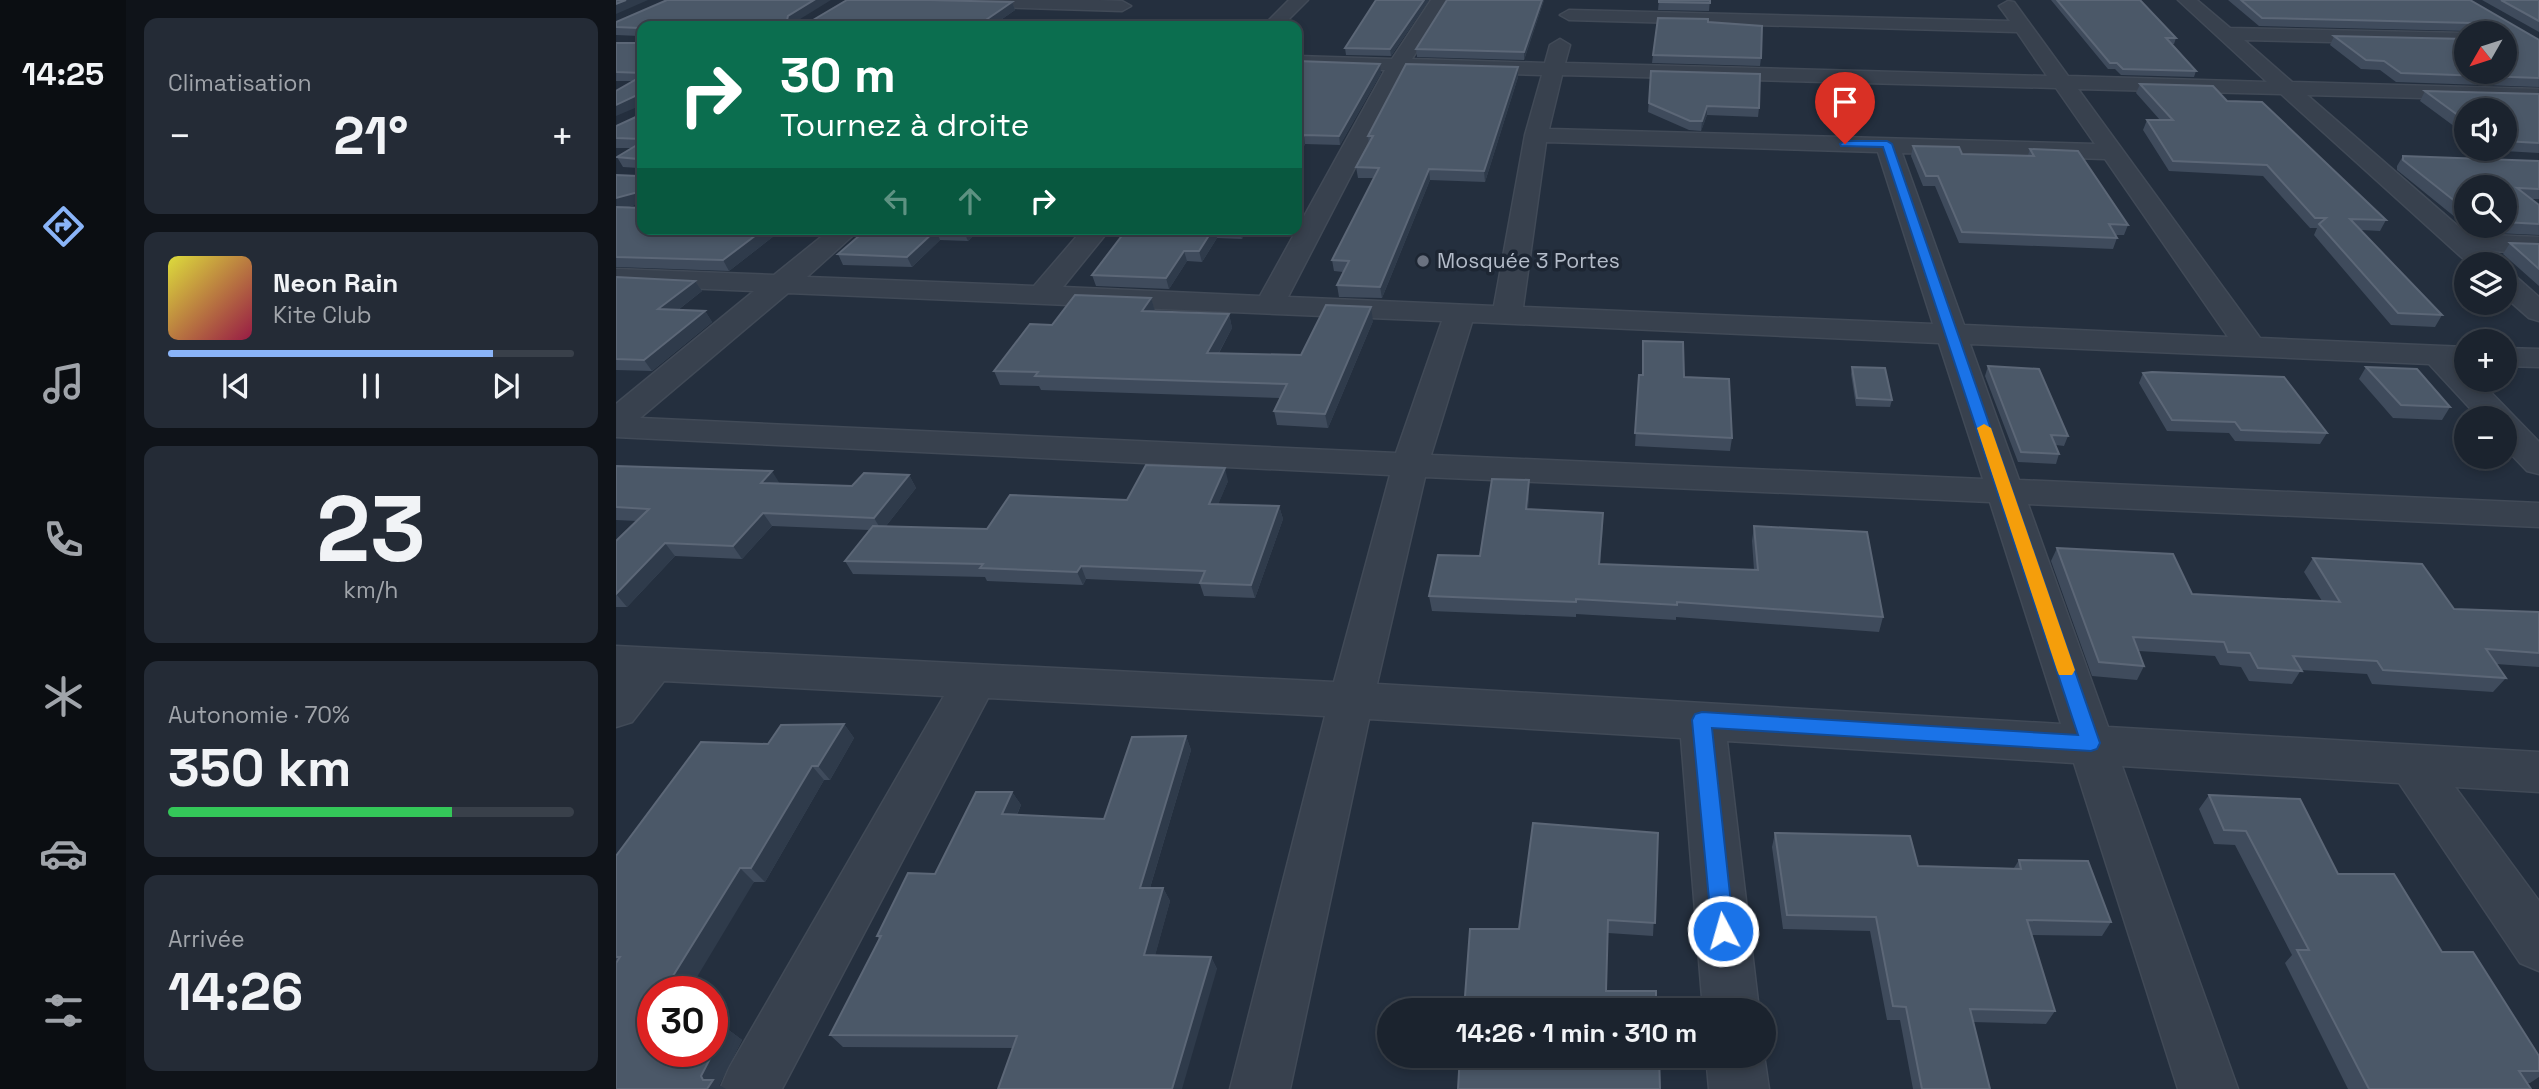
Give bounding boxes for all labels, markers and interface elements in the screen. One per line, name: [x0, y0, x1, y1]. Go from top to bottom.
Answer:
north arrow: [2454, 21, 2516, 84]
map controls: [2454, 21, 2517, 469]
text: 30 m: [780, 44, 896, 106]
icon: right: [665, 49, 756, 140]
text: 14:25: [22, 54, 104, 94]
text: Climatisation: [168, 68, 312, 98]
pin: [1815, 72, 1875, 144]
icon: arrive: [1826, 83, 1864, 121]
button: sound: [2454, 98, 2517, 161]
text: 21°: [334, 103, 408, 169]
text: Tournez à droite: [780, 105, 1029, 145]
text: −: [168, 112, 192, 160]
text: +: [550, 112, 574, 160]
button: search: [2454, 175, 2517, 238]
icon: left: [878, 182, 916, 220]
icon: ahead: [951, 182, 989, 220]
icon: right: [1024, 182, 1062, 220]
icon: directions: [39, 202, 88, 251]
place label: Mosquée 3 Portes: [1437, 247, 1620, 274]
button: layers: [2454, 252, 2517, 315]
marker: Mosquée 3 Portes: [1415, 253, 1431, 269]
text: Neon Rain: [273, 266, 398, 300]
text: Kite Club: [273, 300, 372, 330]
button: +: [2454, 329, 2517, 392]
icon: music: [39, 359, 88, 408]
icon: previous: [217, 367, 255, 405]
icon: pause: [352, 367, 390, 405]
icon: next: [487, 367, 525, 405]
button: −: [2454, 406, 2517, 469]
text: 23: [316, 471, 426, 588]
icon: phone: [39, 515, 88, 564]
text: km/h: [344, 575, 398, 605]
icon: climate: [39, 672, 88, 721]
text: Autonomie · 70%: [168, 700, 350, 730]
text: 350 km: [168, 735, 351, 801]
icon: car: [39, 829, 88, 878]
position arrow: [1686, 894, 1760, 968]
text: Arrivée: [168, 924, 245, 954]
text: 14:26: [168, 959, 303, 1025]
speed limit sign: 30: [637, 976, 728, 1067]
icon: filters: [39, 986, 88, 1035]
text: 14:26 · 1 min · 310 m: [1456, 1016, 1697, 1050]

